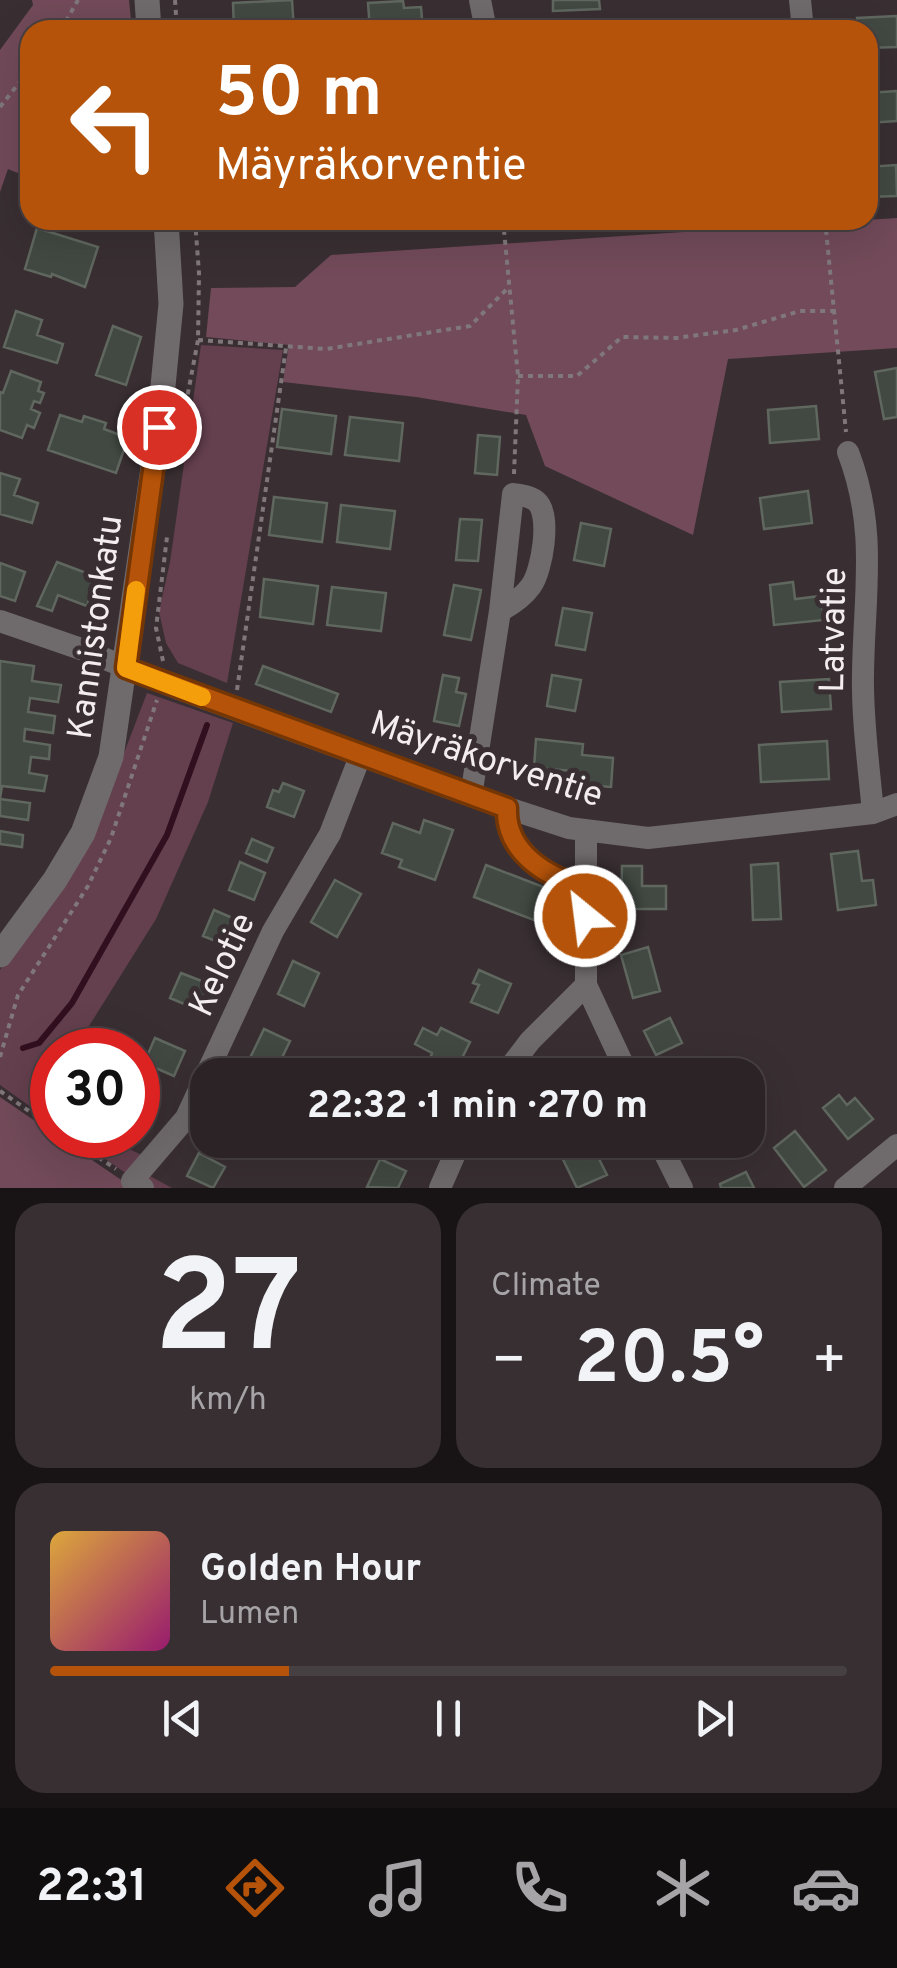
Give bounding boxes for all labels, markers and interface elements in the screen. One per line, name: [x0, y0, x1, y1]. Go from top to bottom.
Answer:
text: 50 m: [215, 52, 382, 141]
icon: left: [50, 60, 180, 190]
text: Mäyräkorventie: [215, 139, 526, 196]
pin: [117, 385, 202, 470]
icon: arrive: [132, 400, 187, 455]
street label: Kannistonkatu: [59, 513, 134, 742]
street label: Latvatie: [812, 567, 858, 693]
street label: Mäyräkorventie: [364, 703, 608, 819]
position arrow: [533, 864, 637, 968]
street label: Kelotie: [181, 906, 267, 1024]
speed limit sign: 30: [30, 1028, 160, 1158]
text: 22:32 · 1 min · 270 m: [307, 1083, 648, 1132]
text: 27: [154, 1233, 302, 1398]
text: Climate: [491, 1267, 601, 1307]
text: 20.5°: [574, 1315, 764, 1410]
text: −: [491, 1328, 526, 1398]
text: +: [812, 1328, 847, 1398]
text: km/h: [189, 1381, 267, 1421]
text: Golden Hour: [200, 1546, 421, 1595]
text: Lumen: [200, 1595, 299, 1635]
icon: previous: [155, 1691, 210, 1746]
icon: pause: [421, 1691, 476, 1746]
icon: next: [687, 1691, 742, 1746]
icon: directions: [220, 1853, 290, 1923]
icon: music: [363, 1853, 433, 1923]
icon: phone: [505, 1853, 575, 1923]
icon: climate: [648, 1853, 718, 1923]
icon: car: [791, 1853, 861, 1923]
text: 22:31: [36, 1860, 147, 1917]

